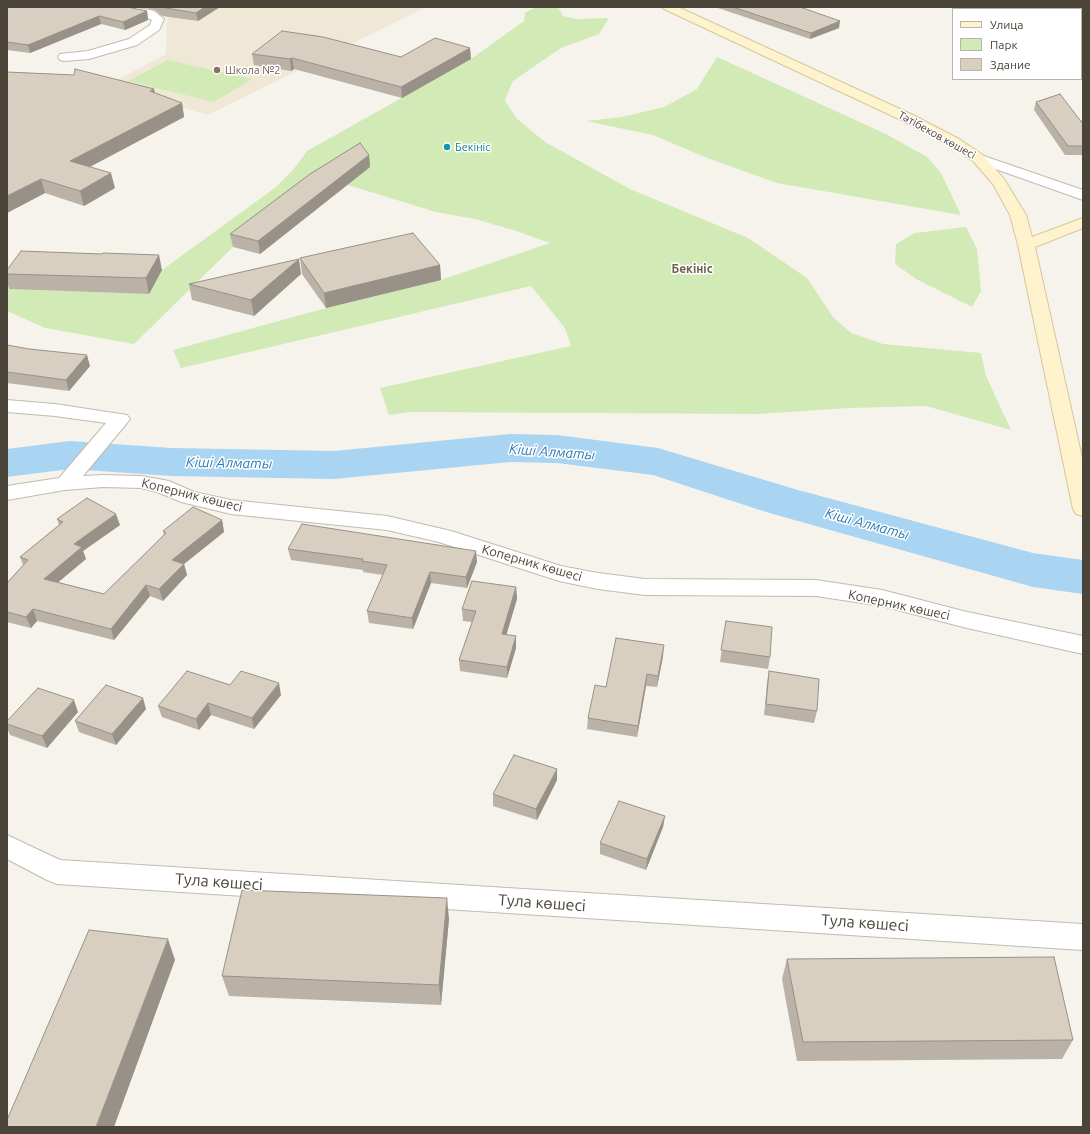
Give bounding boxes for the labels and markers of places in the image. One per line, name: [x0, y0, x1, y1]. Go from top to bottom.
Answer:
place label: Школа №2: [225, 63, 280, 77]
marker: Школа №2: [212, 65, 222, 75]
place label: Бекініс: [455, 140, 490, 154]
marker: Бекініс: [442, 142, 452, 152]

